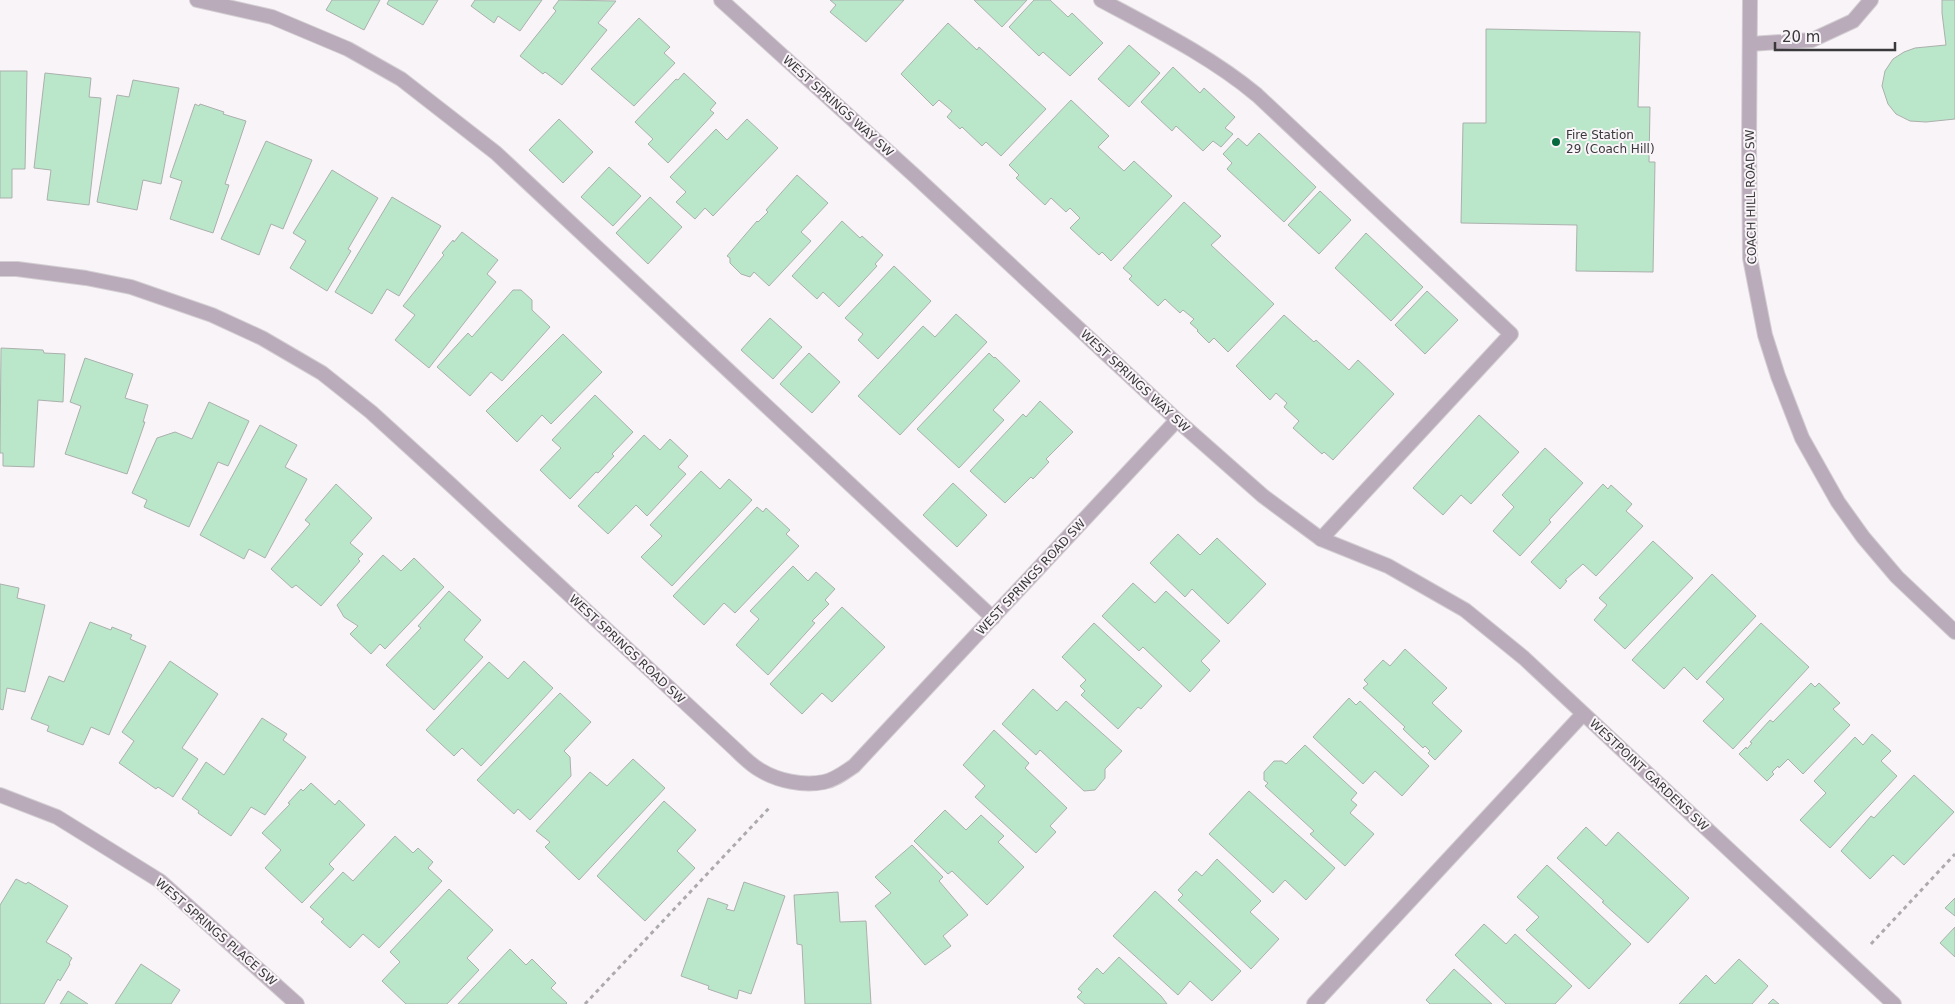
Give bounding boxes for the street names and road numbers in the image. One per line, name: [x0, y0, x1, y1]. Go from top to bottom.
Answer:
street label: WEST SPRINGS WAY SW: [780, 53, 896, 159]
street label: COACH HILL ROAD SW: [1743, 129, 1759, 265]
street label: WEST SPRINGS WAY SW: [1078, 327, 1192, 435]
street label: WEST SPRINGS ROAD SW: [974, 516, 1088, 638]
street label: WEST SPRINGS ROAD SW: [566, 592, 688, 706]
street label: WESTPOINT GARDENS SW: [1587, 716, 1711, 834]
street label: WEST SPRINGS PLACE SW: [152, 876, 280, 989]

